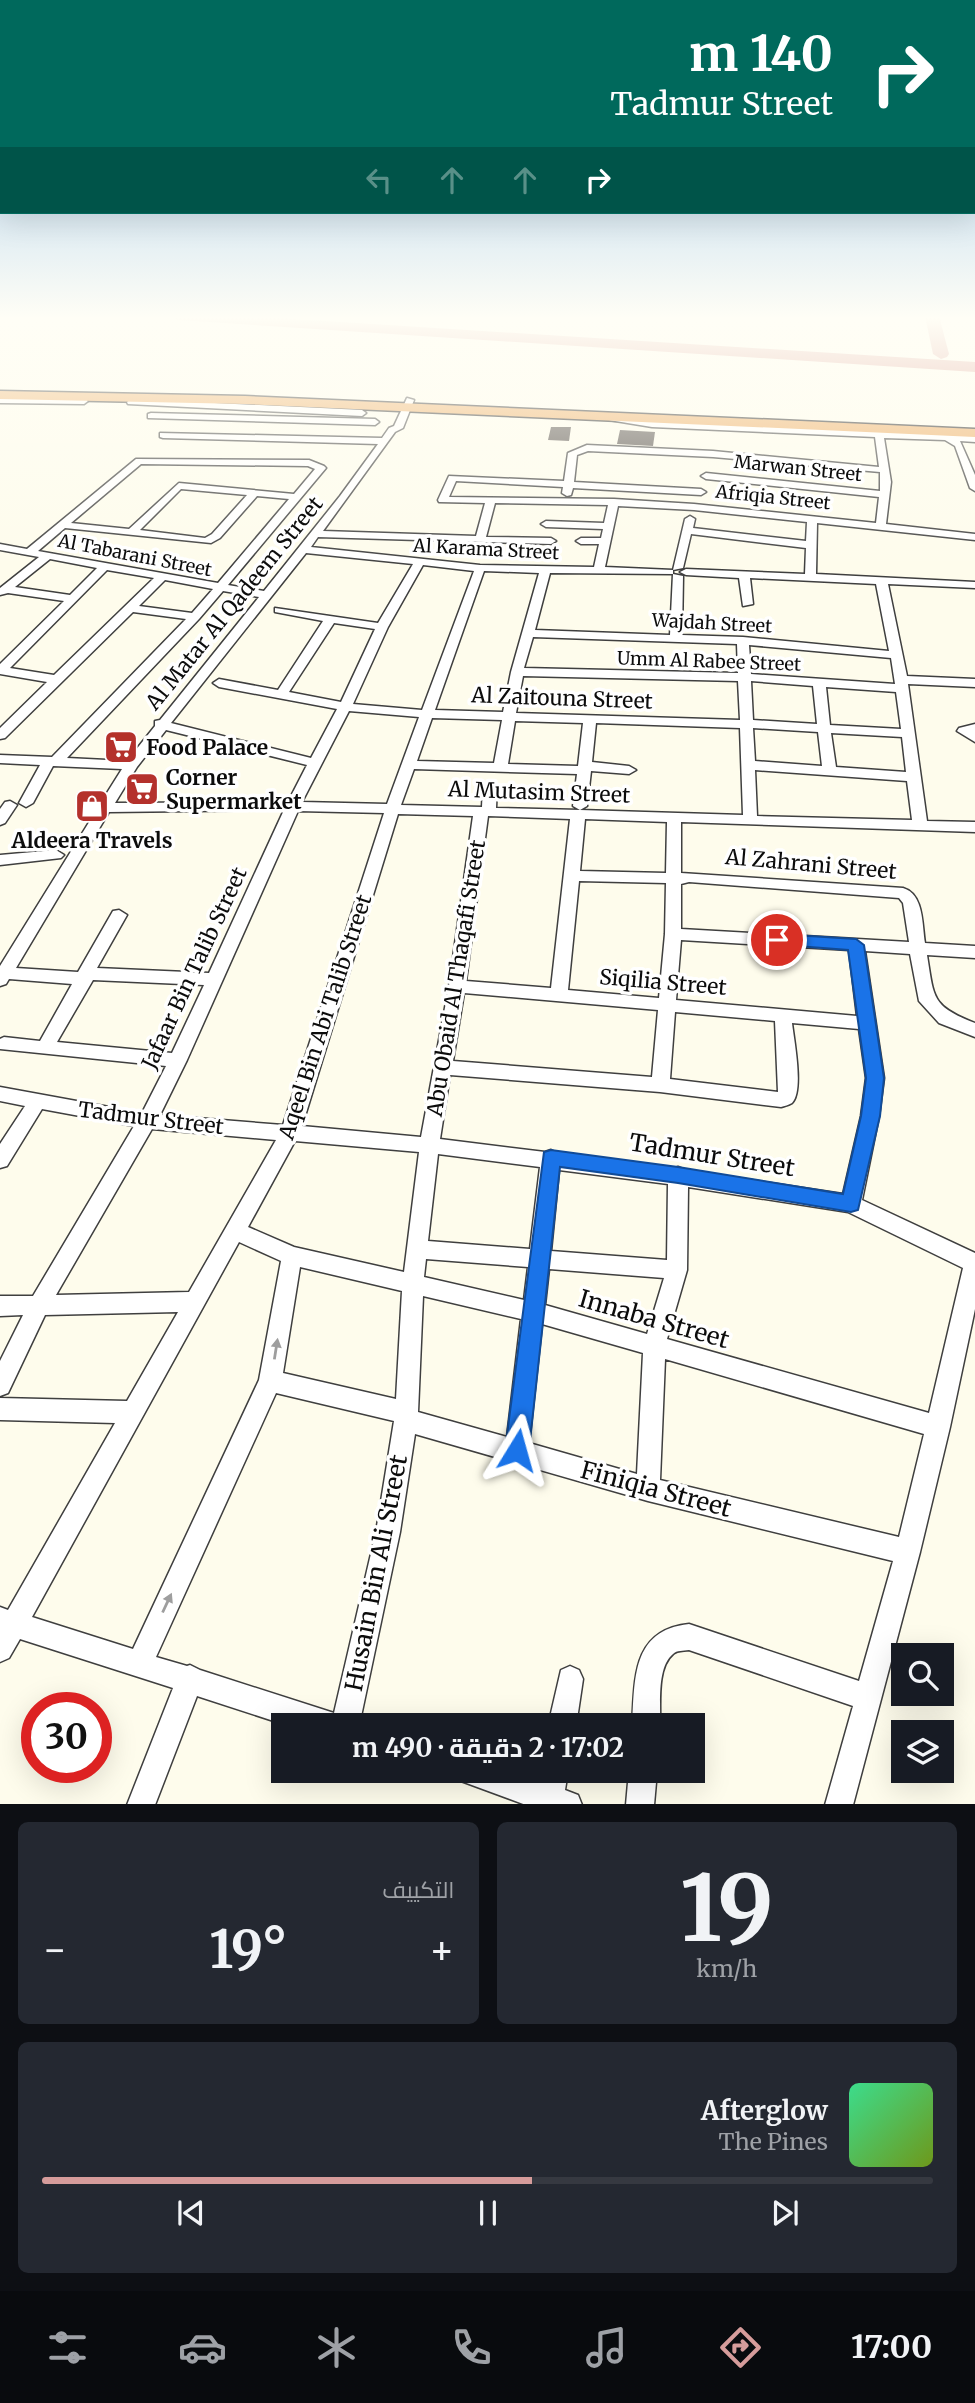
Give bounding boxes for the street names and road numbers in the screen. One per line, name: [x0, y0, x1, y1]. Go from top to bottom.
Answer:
street label: Marwan Street: [733, 450, 863, 486]
street label: Afriqia Street: [713, 479, 832, 514]
street label: Al Matar Al Qadeem Street: [139, 491, 328, 716]
street label: Al Tabarani Street: [55, 529, 214, 581]
street label: Al Karama Street: [411, 534, 560, 564]
street label: Wajdah Street: [650, 608, 773, 638]
street label: Umm Al Rabee Street: [617, 646, 801, 676]
street label: Al Zaitouna Street: [470, 681, 653, 715]
street label: Al Mutasim Street: [446, 775, 631, 809]
street label: Abu Obaid Al Thaqafi Street: [421, 838, 491, 1119]
street label: Al Zahrani Street: [723, 843, 898, 885]
street label: Jafaar Bin Talib Street: [135, 863, 253, 1074]
street label: Aqeel Bin Abi Talib Street: [272, 891, 377, 1144]
street label: Siqilia Street: [598, 963, 728, 1001]
street label: Tadmur Street: [77, 1096, 225, 1140]
street label: Tadmur Street: [627, 1127, 798, 1183]
street label: Innaba Street: [575, 1283, 733, 1355]
street label: Husain Bin Ali Street: [338, 1451, 414, 1694]
street label: Finiqia Street: [577, 1454, 735, 1524]

